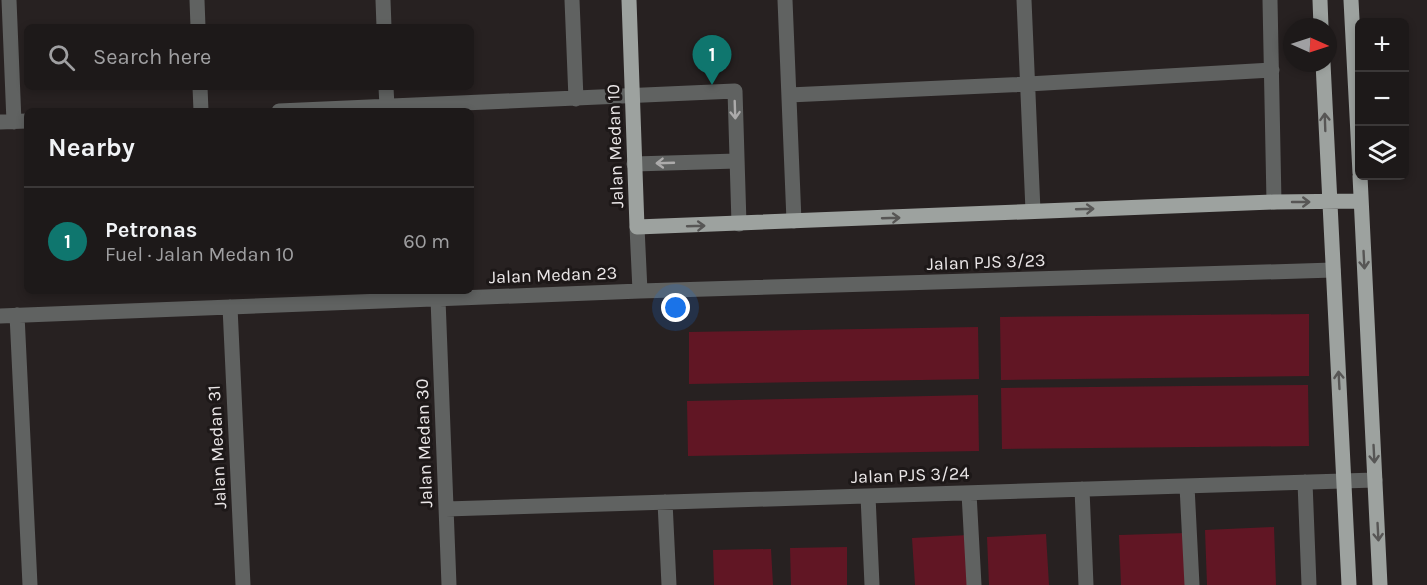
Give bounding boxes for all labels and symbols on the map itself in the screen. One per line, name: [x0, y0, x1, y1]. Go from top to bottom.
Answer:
north arrow: [1283, 18, 1337, 72]
pin: 1: [692, 36, 732, 85]
street label: Jalan Medan 10: [602, 84, 628, 208]
one-way arrow: [730, 99, 741, 119]
one-way arrow: [1319, 113, 1331, 133]
one-way arrow: [655, 157, 675, 169]
one-way arrow: [1291, 196, 1311, 208]
one-way arrow: [1075, 203, 1095, 215]
one-way arrow: [880, 212, 900, 223]
one-way arrow: [685, 220, 705, 231]
street label: Jalan PJS 3/23: [926, 249, 1046, 275]
one-way arrow: [1358, 249, 1369, 269]
street label: Jalan Medan 23: [488, 262, 618, 288]
your location: [661, 293, 690, 322]
one-way arrow: [1333, 371, 1344, 391]
street label: Jalan Medan 30: [411, 378, 437, 508]
street label: Jalan Medan 31: [203, 384, 231, 510]
one-way arrow: [1369, 444, 1380, 464]
street label: Jalan PJS 3/24: [850, 462, 970, 488]
one-way arrow: [1372, 522, 1383, 542]

